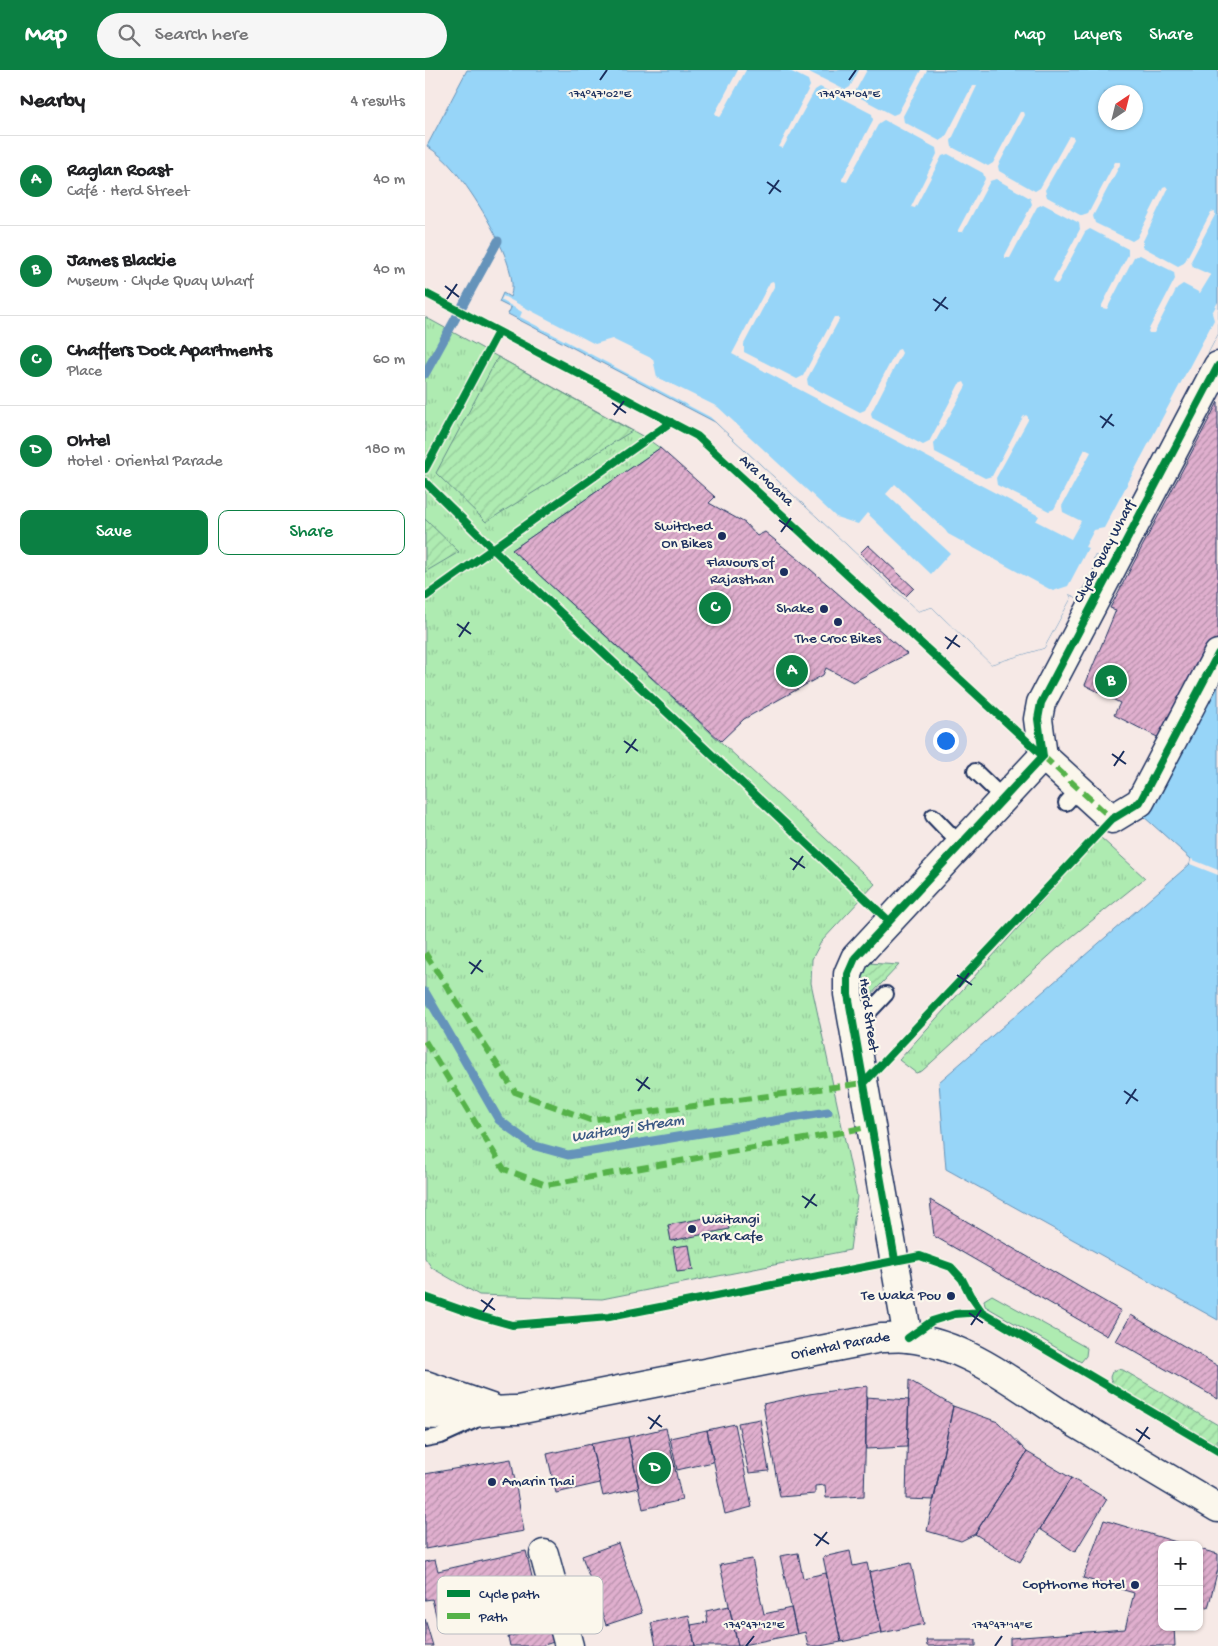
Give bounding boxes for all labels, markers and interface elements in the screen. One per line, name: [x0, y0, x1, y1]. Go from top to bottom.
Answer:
search box: [97, 13, 447, 58]
text: Map: [25, 21, 67, 50]
icon: search: [115, 21, 143, 49]
text: Search here: [155, 24, 248, 47]
text: Map: [1014, 25, 1046, 46]
text: Layers: [1074, 25, 1121, 46]
text: Share: [1149, 25, 1193, 46]
north arrow: [1098, 85, 1143, 130]
text: 174°47'02"E: [568, 88, 632, 102]
text: 174°47'04"E: [817, 88, 881, 102]
text: Nearby: [20, 90, 85, 115]
text: 4 results: [350, 93, 405, 112]
text: Raglan Roast: [67, 160, 172, 183]
text: A: [31, 171, 41, 190]
text: 40 m: [373, 171, 405, 190]
text: Café · Herd Street: [67, 183, 189, 202]
text: James Blackie: [67, 250, 176, 273]
text: B: [32, 261, 40, 280]
text: 40 m: [373, 261, 405, 280]
text: Museum · Clyde Quay Wharf: [67, 273, 253, 292]
text: Chaffers Dock Apartments: [67, 340, 272, 363]
text: C: [32, 351, 40, 370]
text: 60 m: [373, 351, 405, 370]
text: Place: [67, 363, 102, 382]
text: Ohtel: [67, 430, 110, 453]
text: D: [31, 441, 41, 460]
text: 180 m: [366, 441, 405, 460]
street label: Ara Moana: [735, 451, 797, 511]
text: Hotel · Oriental Parade: [67, 453, 223, 472]
street label: Clyde Quay Wharf: [1070, 496, 1140, 607]
button: Save: [20, 510, 208, 555]
button: Share: [218, 510, 405, 555]
place label: Switched On Bikes: [654, 518, 713, 553]
marker: Switched On Bikes: [716, 530, 728, 542]
place label: Flavours of Rajasthan: [705, 554, 775, 589]
marker: Flavours of Rajasthan: [778, 566, 790, 578]
pin: C: [699, 589, 731, 627]
place label: Shake: [776, 600, 814, 618]
marker: Shake: [818, 603, 830, 615]
marker: The Croc Bikes: [832, 616, 844, 628]
place label: The Croc Bikes: [794, 630, 881, 648]
pin: A: [776, 652, 808, 690]
pin: B: [1095, 662, 1127, 700]
your location: [933, 728, 959, 754]
street label: Herd Street: [854, 977, 882, 1055]
water label: Waitangi Stream: [570, 1112, 686, 1148]
place label: Waitangi Park Cafe: [701, 1211, 763, 1246]
marker: Waitangi Park Cafe: [686, 1223, 698, 1235]
place label: Te Waka Pou: [860, 1287, 941, 1305]
marker: Te Waka Pou: [945, 1290, 957, 1302]
street label: Oriental Parade: [789, 1329, 891, 1365]
pin: D: [639, 1449, 671, 1487]
place label: Amarin Thai: [502, 1473, 574, 1491]
marker: Amarin Thai: [486, 1476, 498, 1488]
map controls: [1158, 1541, 1203, 1631]
button: +: [1158, 1541, 1203, 1586]
legend: [437, 1576, 603, 1634]
place label: Copthorne Hotel: [1022, 1576, 1125, 1594]
marker: Copthorne Hotel: [1129, 1579, 1141, 1591]
button: −: [1158, 1586, 1203, 1631]
text: Cycle path: [479, 1587, 540, 1604]
text: Path: [478, 1610, 508, 1627]
text: 174°47'12"E: [723, 1619, 785, 1633]
text: 174°47'14"E: [971, 1619, 1033, 1633]

